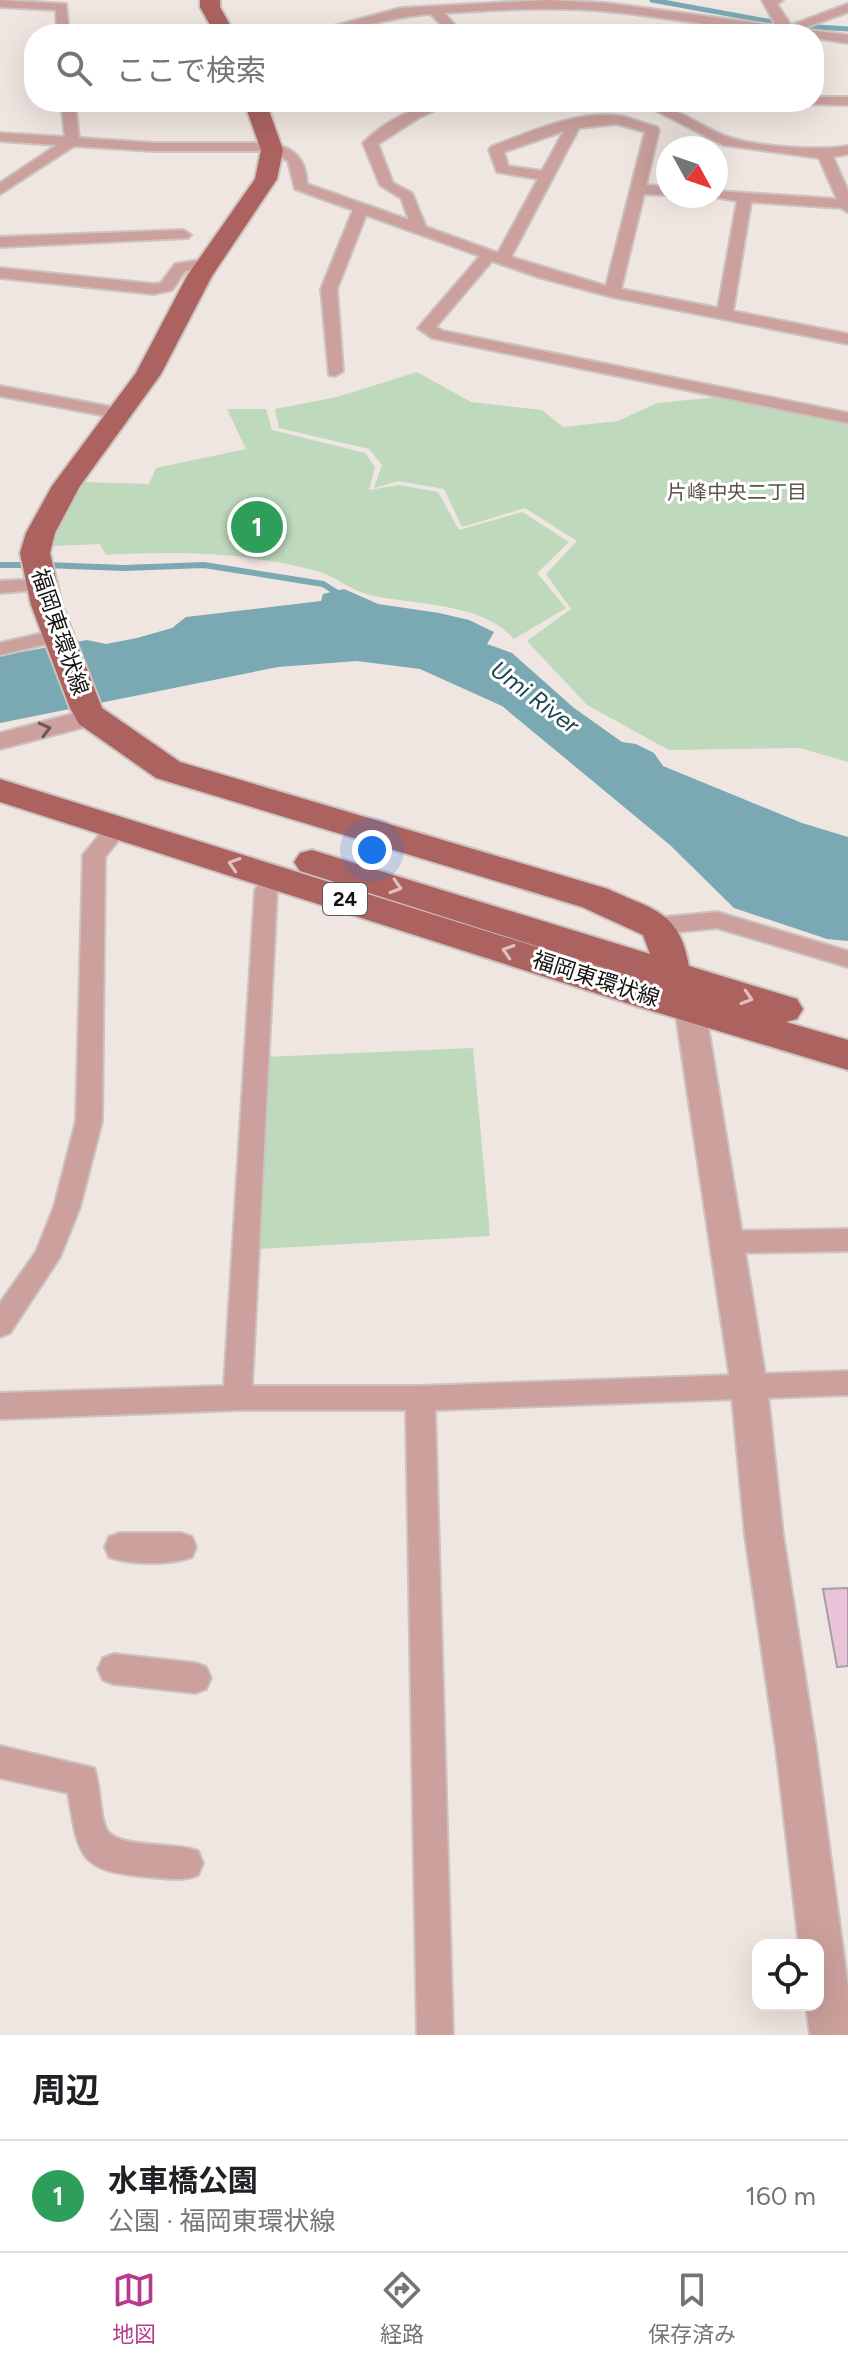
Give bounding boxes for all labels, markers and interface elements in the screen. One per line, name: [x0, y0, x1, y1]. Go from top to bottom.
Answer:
search box: [24, 24, 824, 112]
icon: search: [52, 46, 96, 90]
text: ここで検索: [116, 52, 266, 89]
north arrow: [656, 136, 728, 208]
district label: 片峰中央二丁目: [667, 480, 807, 504]
pin: 1: [231, 497, 283, 557]
street label: 福岡東環状線: [26, 565, 94, 699]
water label: Umi River: [485, 654, 586, 740]
one-way arrow: [38, 721, 52, 738]
your location: [352, 830, 392, 870]
one-way arrow: [228, 857, 241, 873]
one-way arrow: [388, 878, 402, 894]
road number: 24: [323, 883, 367, 915]
one-way arrow: [502, 945, 516, 961]
street label: 福岡東環状線: [529, 946, 663, 1012]
one-way arrow: [739, 989, 753, 1005]
map controls: [752, 1939, 824, 2011]
button: locate: [752, 1939, 824, 2011]
text: 周辺: [32, 2070, 100, 2111]
text: 水車橋公園: [108, 2162, 258, 2199]
text: 1: [53, 2180, 63, 2212]
text: 160 m: [745, 2180, 816, 2212]
text: 公園 · 福岡東環状線: [108, 2205, 335, 2237]
tab: 地図: [112, 2268, 156, 2348]
tab: 経路: [380, 2268, 424, 2348]
tab: 保存済み: [648, 2268, 736, 2348]

